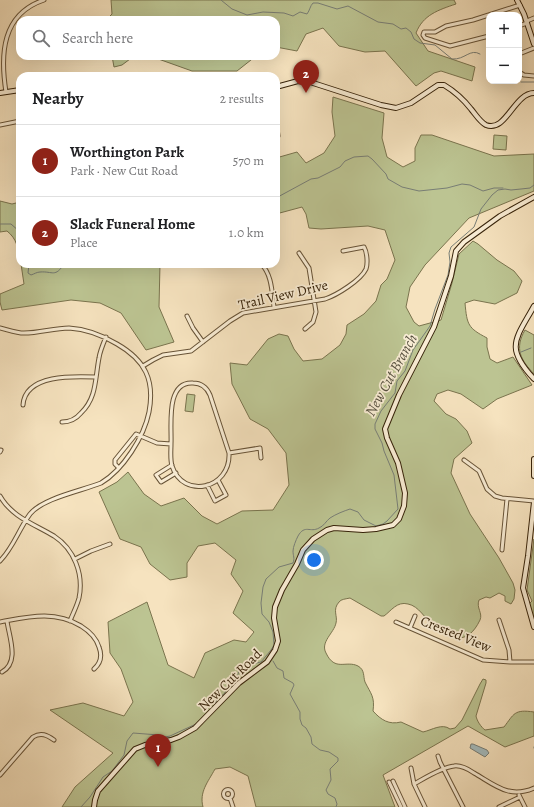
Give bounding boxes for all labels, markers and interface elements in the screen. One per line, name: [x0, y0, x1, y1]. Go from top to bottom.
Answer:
map controls: [486, 12, 522, 84]
button: +: [486, 12, 522, 48]
search box: [16, 16, 280, 60]
icon: search: [30, 27, 52, 49]
text: Search here: [62, 28, 133, 48]
button: −: [486, 48, 522, 84]
pin: 2: [293, 60, 319, 93]
text: Nearby: [32, 87, 83, 110]
text: 2 results: [220, 90, 264, 107]
text: Worthington Park: [70, 142, 184, 162]
text: 1: [43, 152, 47, 169]
text: 570 m: [233, 152, 264, 169]
text: Park · New Cut Road: [70, 162, 178, 179]
text: Slack Funeral Home: [70, 214, 195, 234]
text: 2: [42, 224, 48, 241]
text: 1.0 km: [229, 224, 264, 241]
text: Place: [70, 234, 98, 251]
street label: Trail View Drive: [236, 275, 330, 315]
water label: New Cut Branch: [360, 330, 422, 420]
your location: [304, 550, 324, 570]
street label: Crested View: [418, 611, 494, 657]
street label: New Cut Road: [194, 644, 266, 715]
pin: 1: [145, 734, 171, 767]

